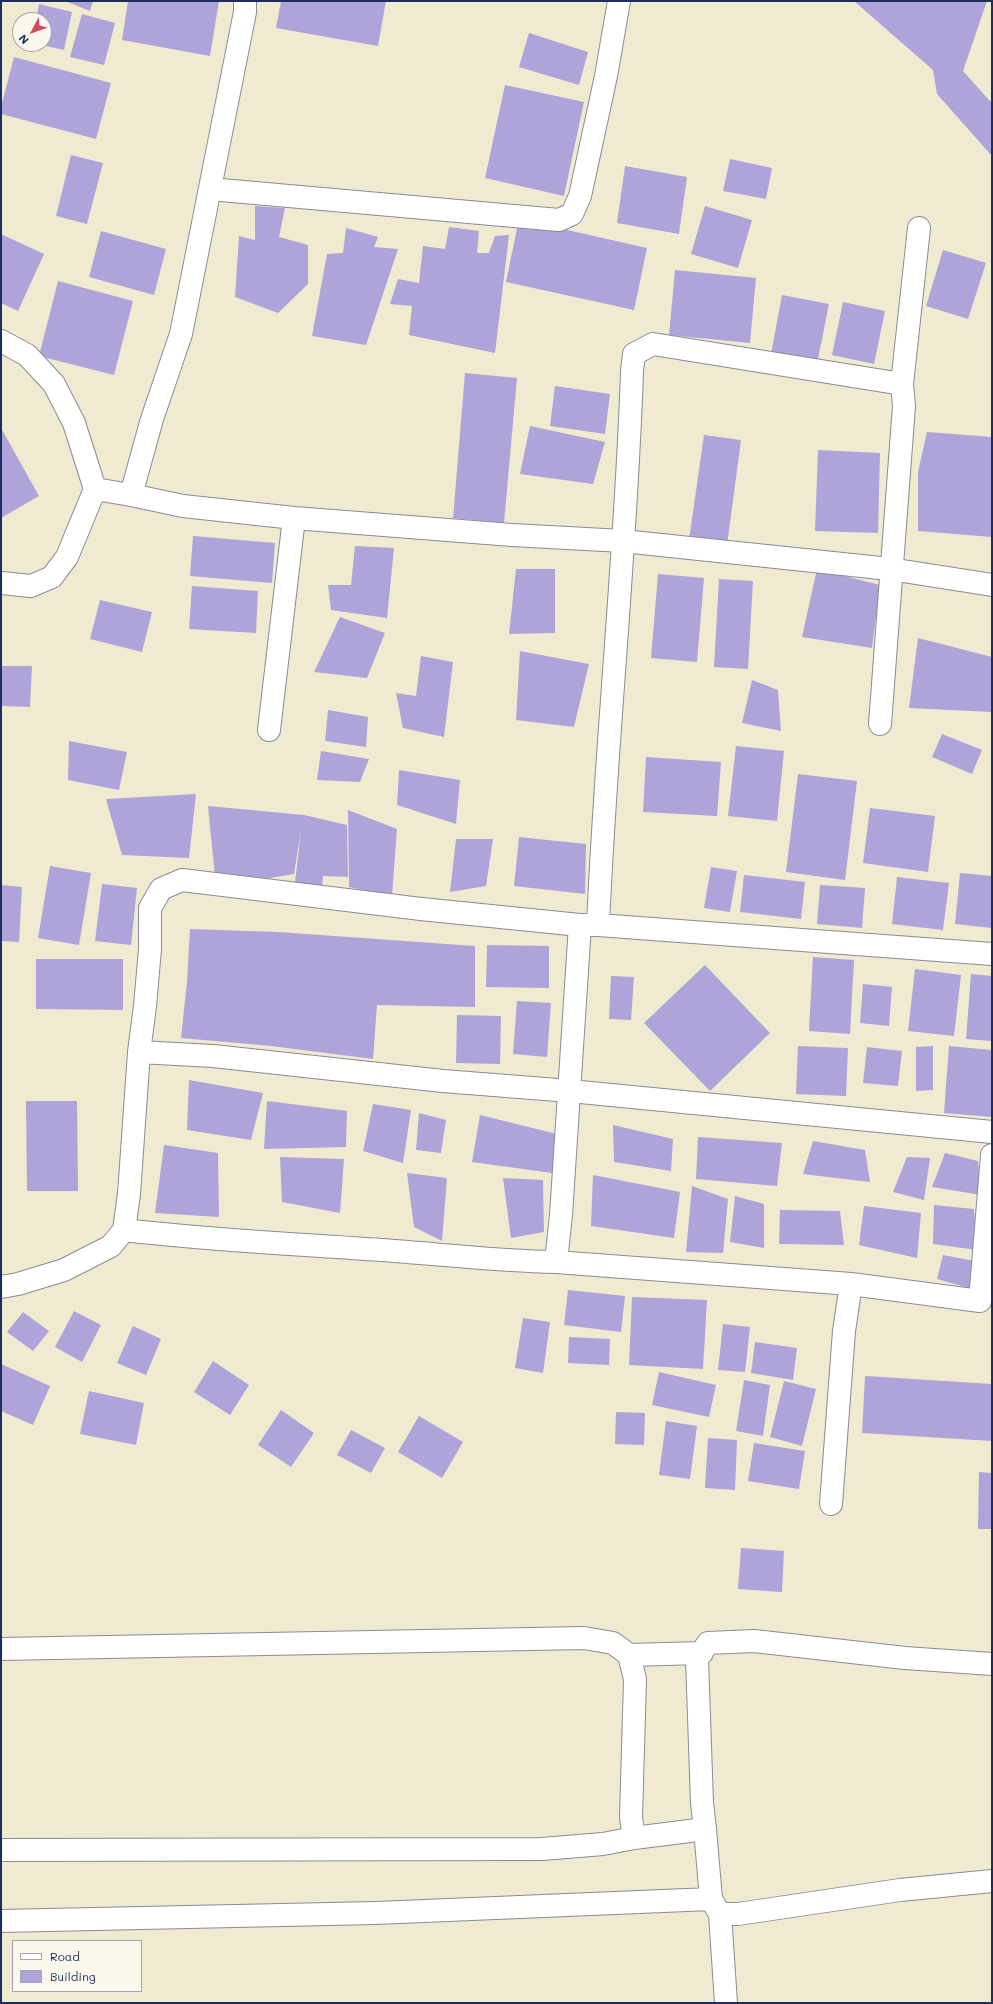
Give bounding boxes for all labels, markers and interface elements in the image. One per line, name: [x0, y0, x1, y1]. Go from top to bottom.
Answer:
north arrow: [12, 12, 52, 52]
text: N: [15, 31, 32, 48]
legend: [12, 1940, 142, 1992]
text: Road: [50, 1948, 80, 1964]
text: Building: [50, 1968, 96, 1984]

